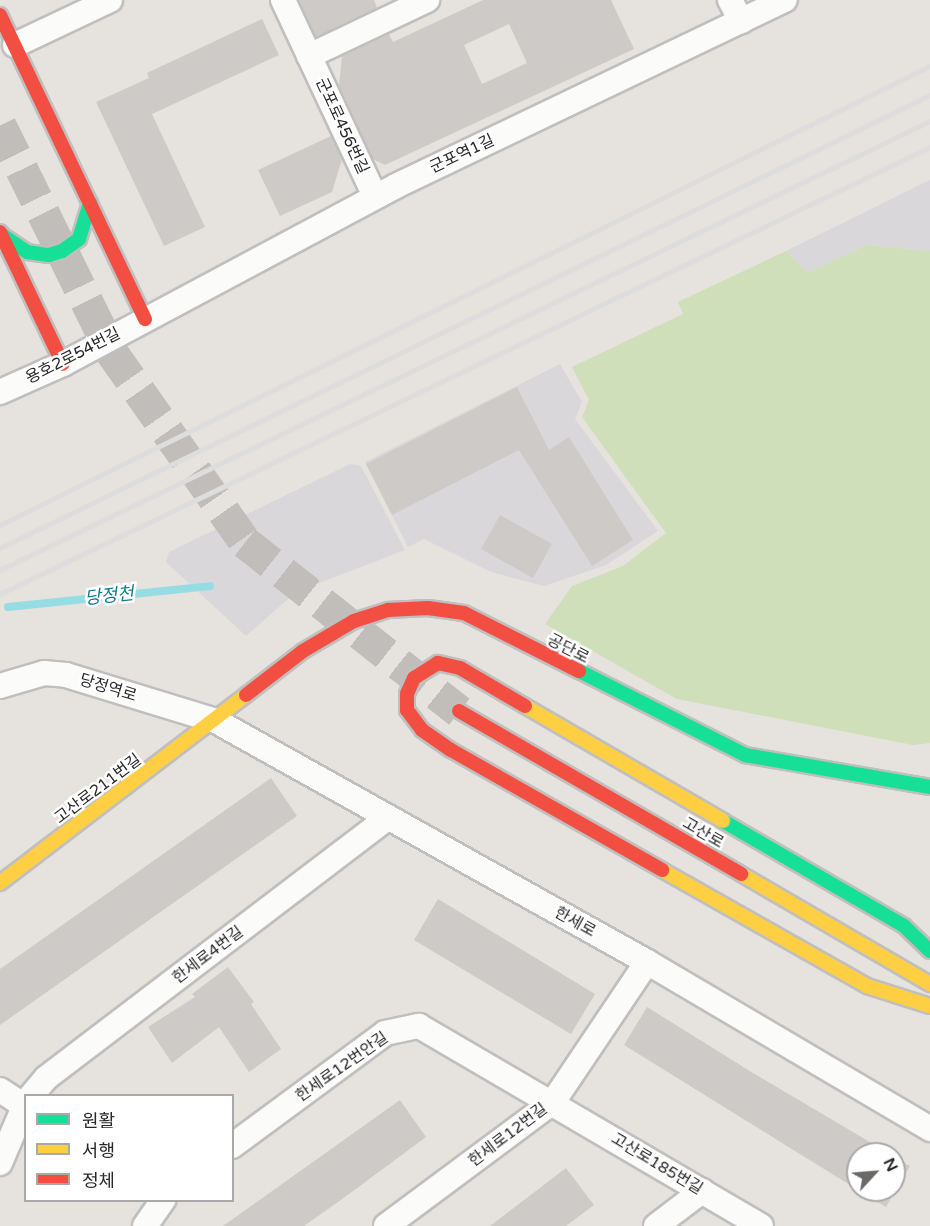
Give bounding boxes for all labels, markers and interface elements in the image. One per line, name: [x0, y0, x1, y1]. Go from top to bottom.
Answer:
street label: 군포로456번길: [311, 75, 373, 177]
street label: 군포역1길: [427, 131, 497, 177]
street label: 용호2로54번길: [22, 324, 124, 388]
water label: 당정천: [83, 583, 135, 609]
street label: 공단로: [544, 630, 592, 668]
street label: 당정역로: [77, 670, 139, 706]
street label: 고산로211번길: [51, 750, 145, 828]
street label: 고산로: [679, 814, 727, 852]
street label: 한세로: [551, 903, 599, 941]
street label: 한세로4번길: [169, 922, 247, 988]
street label: 한세로12번안길: [292, 1028, 392, 1106]
legend: [24, 1094, 234, 1202]
street label: 한세로12번길: [465, 1099, 551, 1171]
text: 원활: [82, 1110, 115, 1132]
street label: 고산로185번길: [608, 1129, 706, 1199]
text: 서행: [82, 1140, 115, 1162]
north arrow: [846, 1142, 906, 1202]
text: N: [879, 1155, 902, 1175]
text: 정체: [82, 1170, 115, 1192]

